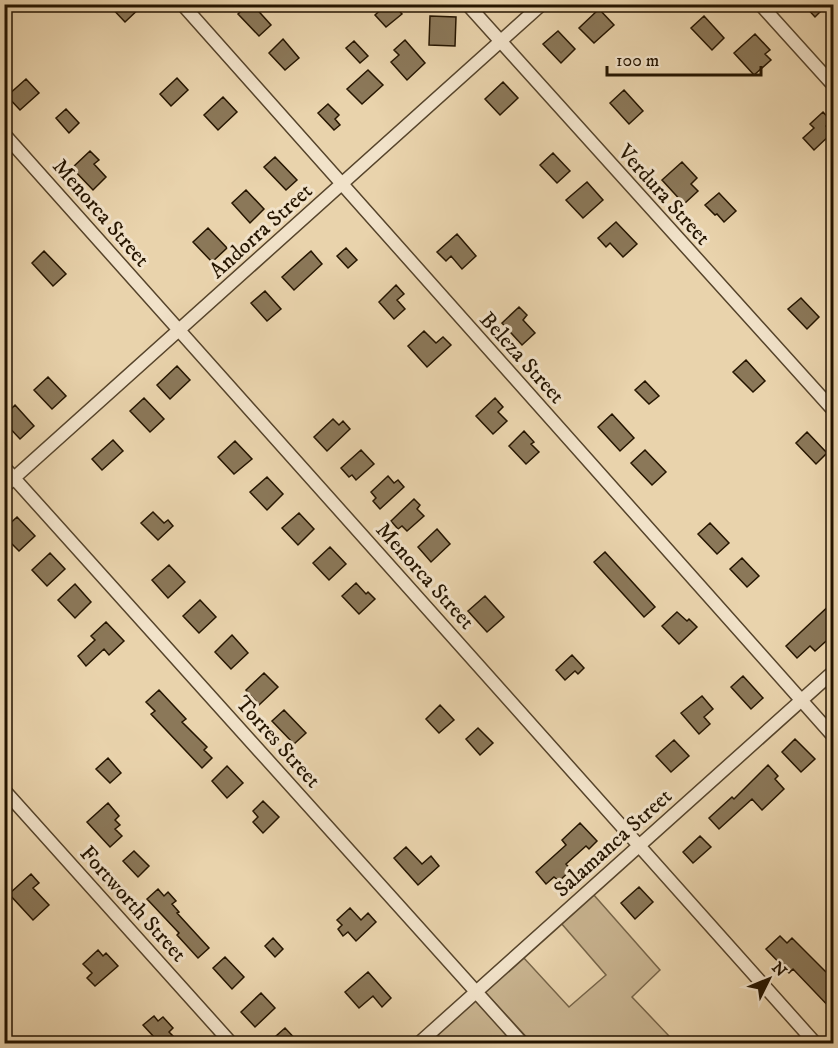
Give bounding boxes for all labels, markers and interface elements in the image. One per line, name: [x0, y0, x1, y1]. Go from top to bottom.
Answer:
scale bar: [607, 39, 762, 77]
text: 100 m: [616, 50, 659, 72]
street label: Verdura Street: [611, 138, 716, 251]
street label: Menorca Street: [47, 153, 155, 273]
street label: Andorra Street: [204, 178, 318, 284]
street label: Beleza Street: [474, 306, 570, 410]
street label: Menorca Street: [370, 517, 480, 635]
street label: Torres Street: [230, 690, 326, 794]
street label: Salamanca Street: [548, 783, 678, 903]
street label: Fortworth Street: [74, 840, 192, 968]
north arrow: [739, 949, 799, 1009]
text: N: [767, 958, 791, 981]

